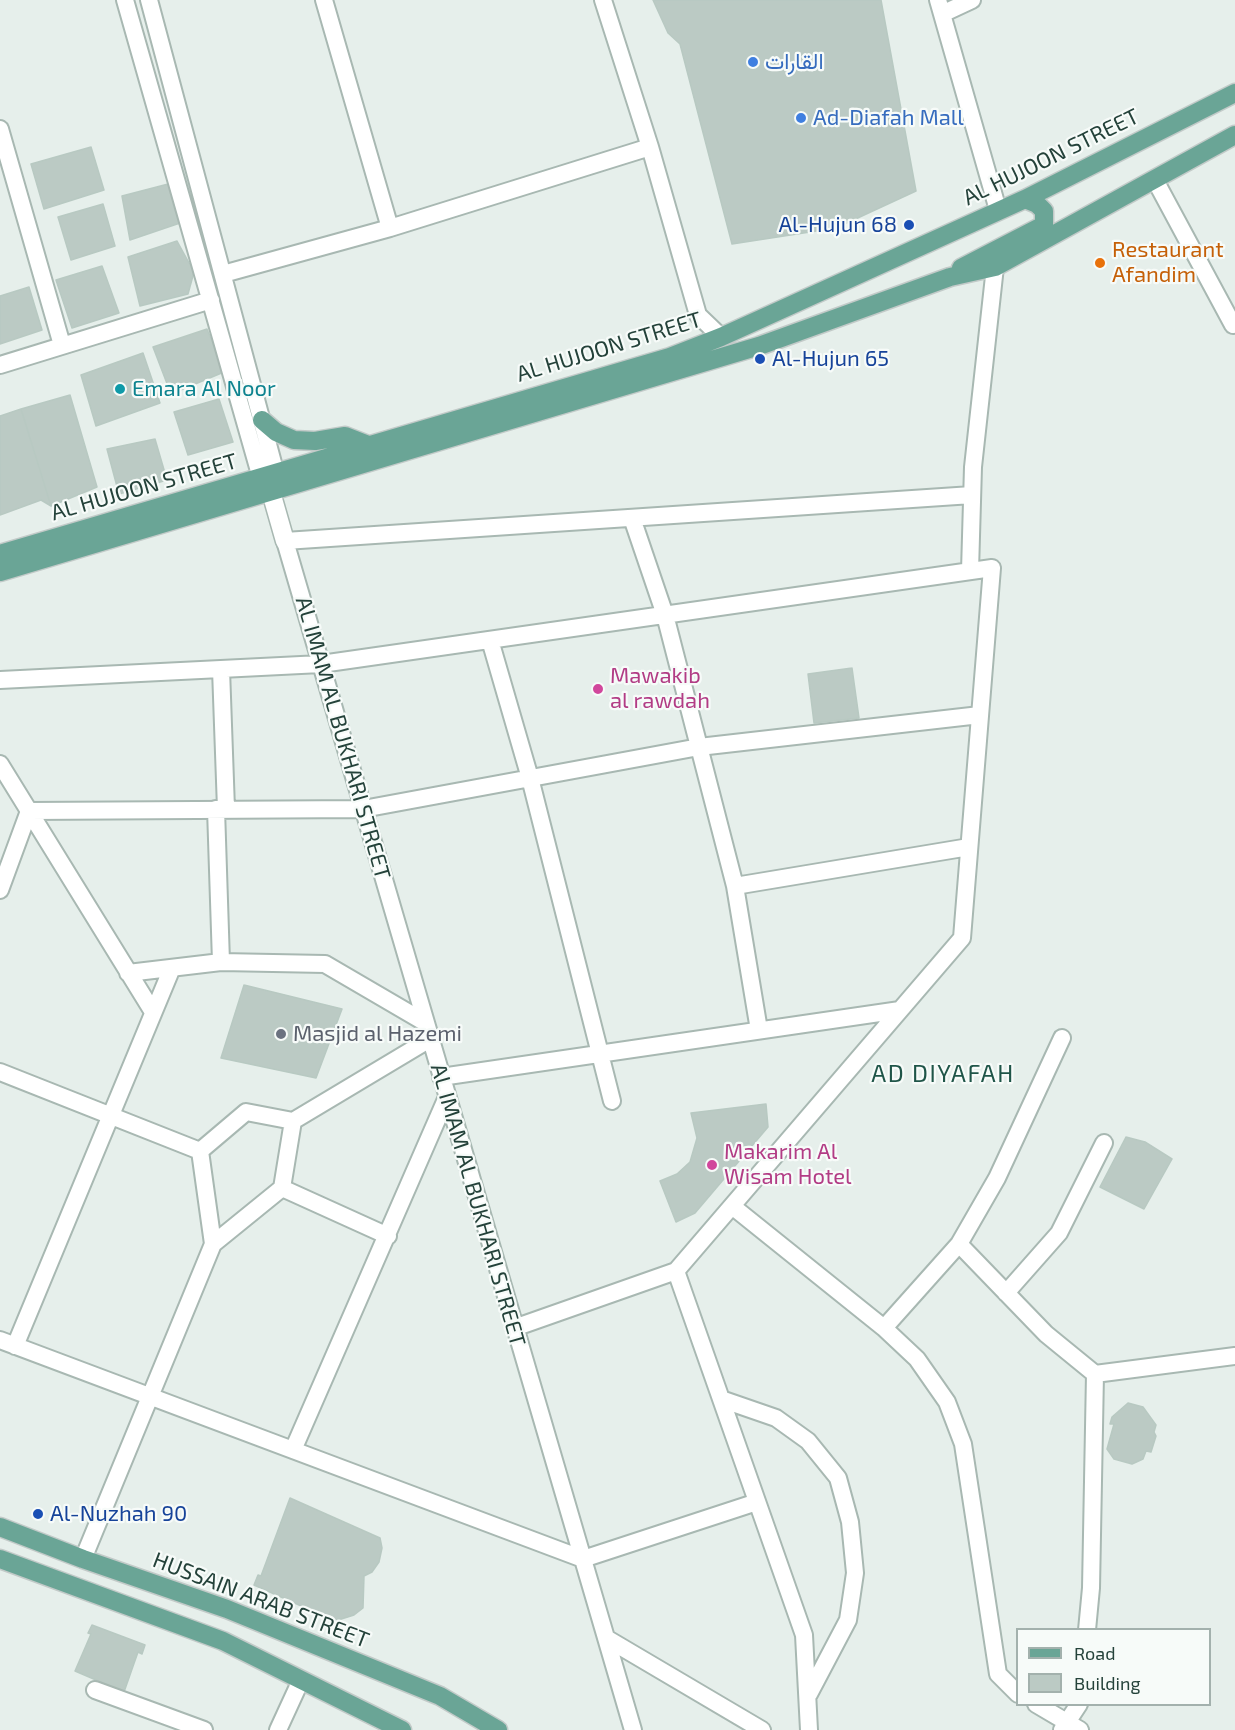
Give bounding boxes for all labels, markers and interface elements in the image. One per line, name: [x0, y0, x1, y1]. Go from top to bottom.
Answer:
place label: القارات: [765, 49, 824, 75]
marker: القارات: [746, 55, 760, 69]
street label: AL HUJOON STREET: [959, 103, 1143, 211]
place label: Ad-Diafah Mall: [813, 105, 964, 131]
marker: Ad-Diafah Mall: [794, 111, 808, 125]
place label: Al-Hujun 68: [778, 212, 897, 238]
marker: Al-Hujun 68: [902, 218, 916, 232]
place label: Restaurant Afandim: [1112, 237, 1224, 288]
marker: Restaurant Afandim: [1093, 256, 1107, 270]
street label: AL HUJOON STREET: [513, 306, 705, 388]
place label: Al-Hujun 65: [772, 346, 889, 372]
marker: Al-Hujun 65: [753, 352, 767, 366]
place label: Emara Al Noor: [132, 376, 276, 402]
marker: Emara Al Noor: [113, 382, 127, 396]
street label: AL HUJOON STREET: [48, 448, 240, 526]
street label: AL IMAM AL BUKHARI STREET: [290, 594, 396, 882]
place label: Mawakib al rawdah: [610, 663, 710, 714]
marker: Mawakib al rawdah: [591, 682, 605, 696]
place label: Masjid al Hazemi: [293, 1021, 462, 1047]
marker: Masjid al Hazemi: [274, 1027, 288, 1041]
district label: AD DIYAFAH: [871, 1060, 1015, 1088]
street label: AL IMAM AL BUKHARI STREET: [425, 1061, 531, 1349]
place label: Makarim Al Wisam Hotel: [724, 1139, 852, 1190]
marker: Makarim Al Wisam Hotel: [705, 1158, 719, 1172]
place label: Al-Nuzhah 90: [50, 1501, 187, 1527]
marker: Al-Nuzhah 90: [31, 1507, 45, 1521]
street label: HUSSAIN ARAB STREET: [149, 1547, 373, 1653]
legend: [1016, 1628, 1211, 1706]
text: Road: [1074, 1642, 1115, 1664]
text: Building: [1074, 1672, 1141, 1694]

